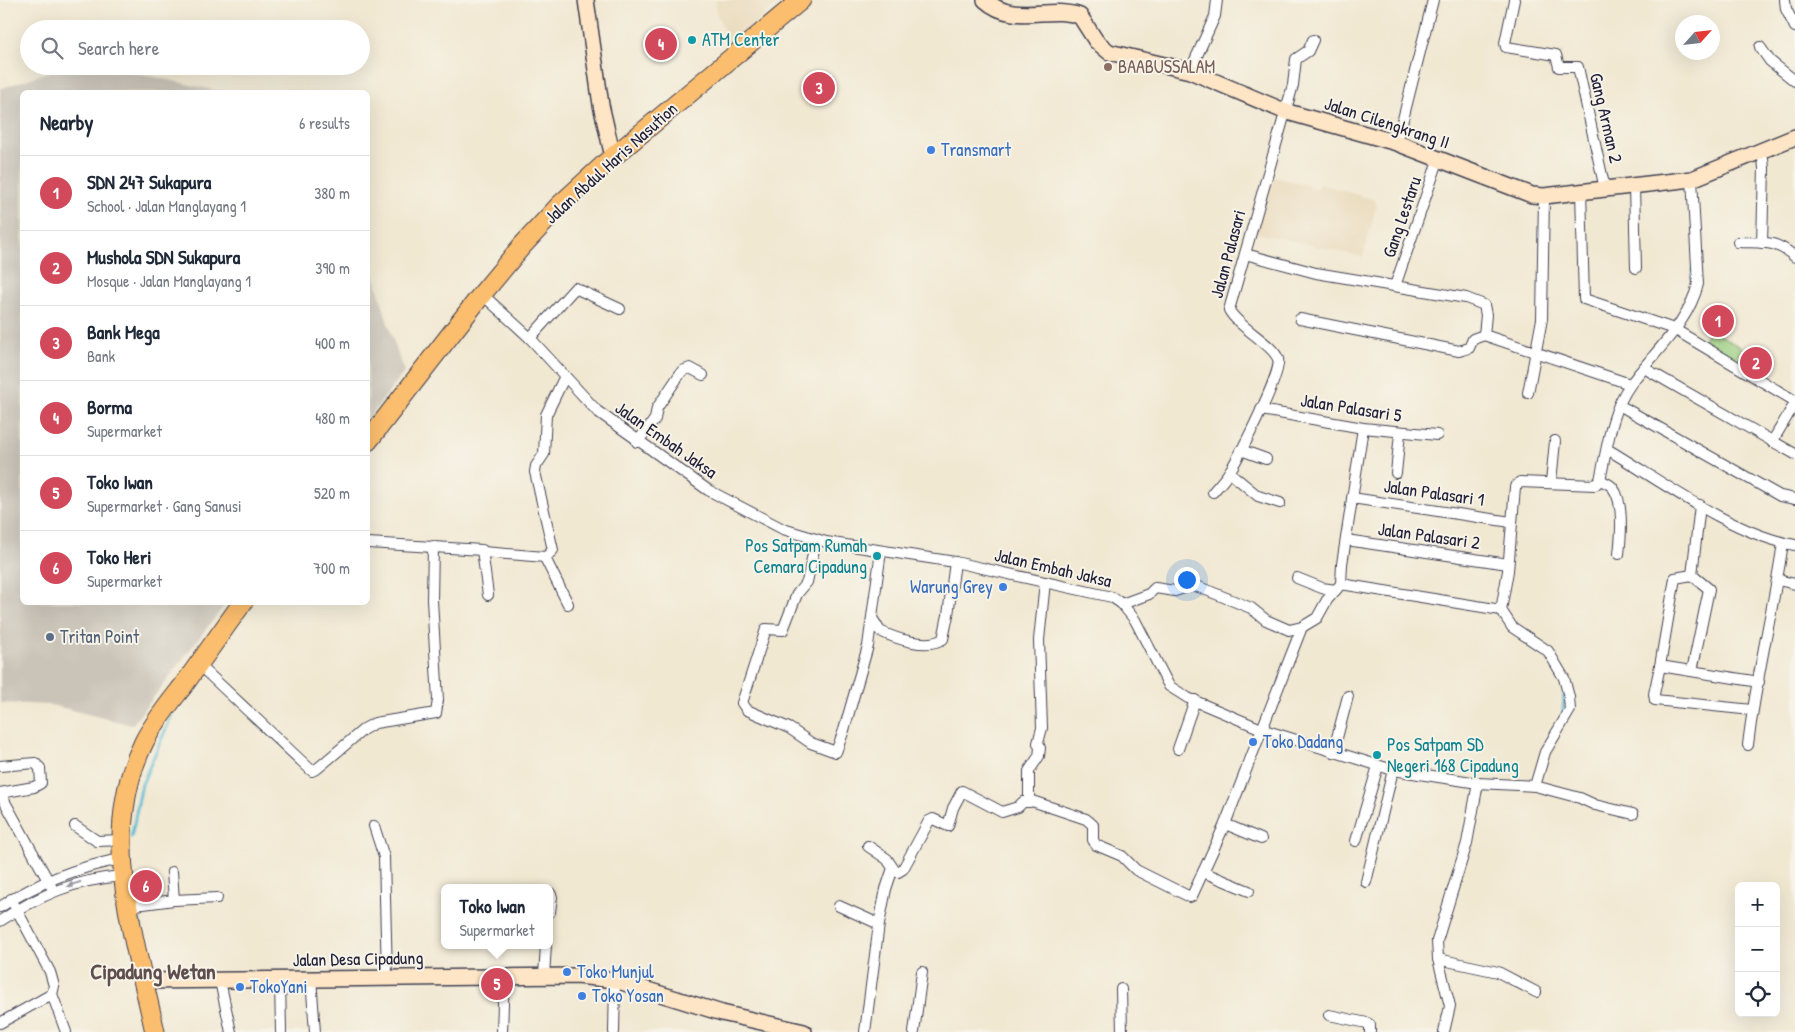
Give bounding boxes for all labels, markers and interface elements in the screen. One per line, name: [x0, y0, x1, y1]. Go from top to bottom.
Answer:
north arrow: [1675, 15, 1720, 60]
search box: [20, 20, 370, 75]
pin: 4: [645, 25, 677, 63]
place label: ATM Center: [702, 27, 780, 52]
icon: search: [38, 34, 66, 62]
marker: ATM Center: [686, 34, 698, 46]
text: Search here: [78, 35, 159, 61]
place label: BAABUSSALAM: [1118, 54, 1215, 79]
marker: BAABUSSALAM: [1102, 61, 1114, 73]
pin: 3: [803, 69, 835, 107]
street label: Gang Arman 2: [1584, 70, 1629, 166]
street label: Jalan Cilengkrang II: [1321, 91, 1453, 155]
street label: Jalan Abdul Haris Nasution: [539, 96, 683, 229]
text: Nearby: [40, 108, 93, 137]
text: 6 results: [299, 112, 350, 134]
place label: Transmart: [941, 137, 1012, 162]
marker: Transmart: [925, 144, 937, 156]
text: SDN 247 Sukapura: [87, 169, 211, 195]
street label: Gang Lestaru: [1376, 173, 1427, 261]
text: 1: [53, 182, 59, 204]
text: 380 m: [314, 182, 350, 204]
text: School · Jalan Manglayang 1: [87, 195, 246, 217]
street label: Jalan Palasari: [1204, 207, 1251, 301]
text: Mushola SDN Sukapura: [87, 244, 240, 270]
text: 2: [52, 257, 60, 279]
text: 390 m: [315, 257, 350, 279]
text: Mosque · Jalan Manglayang 1: [87, 270, 251, 292]
pin: 1: [1702, 302, 1734, 340]
text: Bank Mega: [87, 319, 160, 345]
text: 3: [52, 332, 60, 354]
text: 400 m: [315, 332, 350, 354]
pin: 2: [1740, 344, 1772, 382]
text: Bank: [87, 345, 115, 367]
street label: Jalan Palasari 5: [1299, 387, 1404, 428]
text: Borma: [87, 394, 132, 420]
street label: Jalan Embah Jaksa: [610, 395, 722, 484]
text: 4: [53, 407, 59, 429]
text: 480 m: [315, 407, 350, 429]
text: Supermarket: [87, 420, 162, 442]
text: Toko Iwan: [87, 469, 153, 495]
street label: Jalan Palasari 1: [1382, 473, 1486, 512]
text: 5: [53, 482, 59, 504]
text: 520 m: [314, 482, 350, 504]
text: Supermarket · Gang Sanusi: [87, 495, 241, 517]
street label: Jalan Palasari 2: [1376, 516, 1482, 555]
place label: Pos Satpam Rumah Cemara Cipadung: [745, 533, 867, 579]
street label: Jalan Embah Jaksa: [992, 542, 1114, 593]
text: Toko Heri: [87, 544, 152, 570]
marker: Pos Satpam Rumah Cemara Cipadung: [871, 550, 883, 562]
text: 6: [53, 557, 59, 579]
text: 700 m: [313, 557, 350, 579]
your location: [1174, 567, 1200, 593]
text: Supermarket: [87, 570, 162, 592]
place label: Warung Grey: [910, 574, 993, 599]
marker: Warung Grey: [997, 581, 1009, 593]
place label: Tritan Point: [60, 624, 140, 649]
marker: Tritan Point: [44, 631, 56, 643]
place label: Toko Dadang: [1263, 729, 1343, 754]
place label: Pos Satpam SD Negeri 168 Cipadung: [1387, 732, 1519, 778]
marker: Toko Dadang: [1247, 736, 1259, 748]
marker: Pos Satpam SD Negeri 168 Cipadung: [1371, 749, 1383, 761]
pin: 6: [130, 867, 162, 905]
one-way arrow: [66, 880, 81, 888]
map controls: [1735, 882, 1780, 1017]
button: +: [1735, 882, 1780, 927]
popup: [441, 884, 553, 949]
text: Toko Iwan: [460, 893, 525, 919]
text: Supermarket: [460, 919, 534, 941]
button: −: [1735, 927, 1780, 972]
street label: Jalan Desa Cipadung: [292, 945, 424, 972]
district label: Cipadung Wetan: [90, 956, 216, 987]
place label: Toko Munjul: [577, 959, 654, 984]
pin: 5: [481, 965, 513, 1003]
marker: Toko Munjul: [561, 966, 573, 978]
button: locate: [1735, 972, 1780, 1017]
place label: TokoYani: [250, 974, 308, 999]
marker: TokoYani: [234, 981, 246, 993]
place label: Toko Yosan: [592, 983, 664, 1008]
marker: Toko Yosan: [576, 990, 588, 1002]

